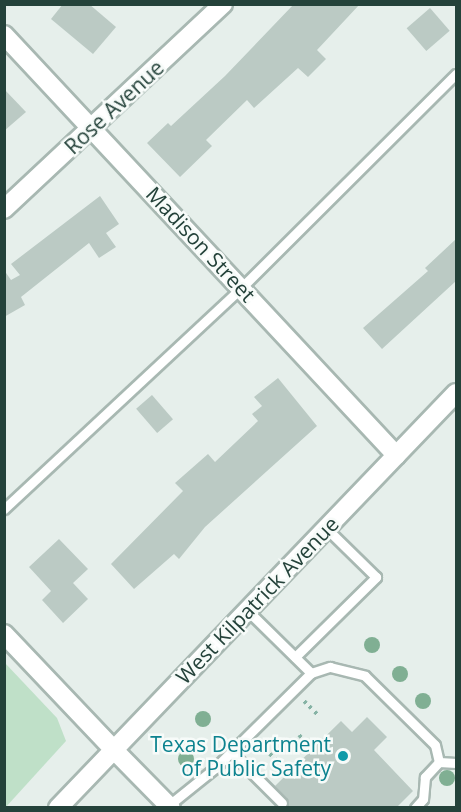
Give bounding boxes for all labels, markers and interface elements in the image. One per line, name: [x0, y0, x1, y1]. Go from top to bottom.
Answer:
street label: Rose Avenue: [59, 55, 169, 159]
street label: Madison Street: [141, 181, 261, 307]
street label: West Kilpatrick Avenue: [170, 511, 344, 689]
place label: Texas Department of Public Safety: [150, 731, 331, 781]
marker: Texas Department of Public Safety: [336, 749, 350, 763]

